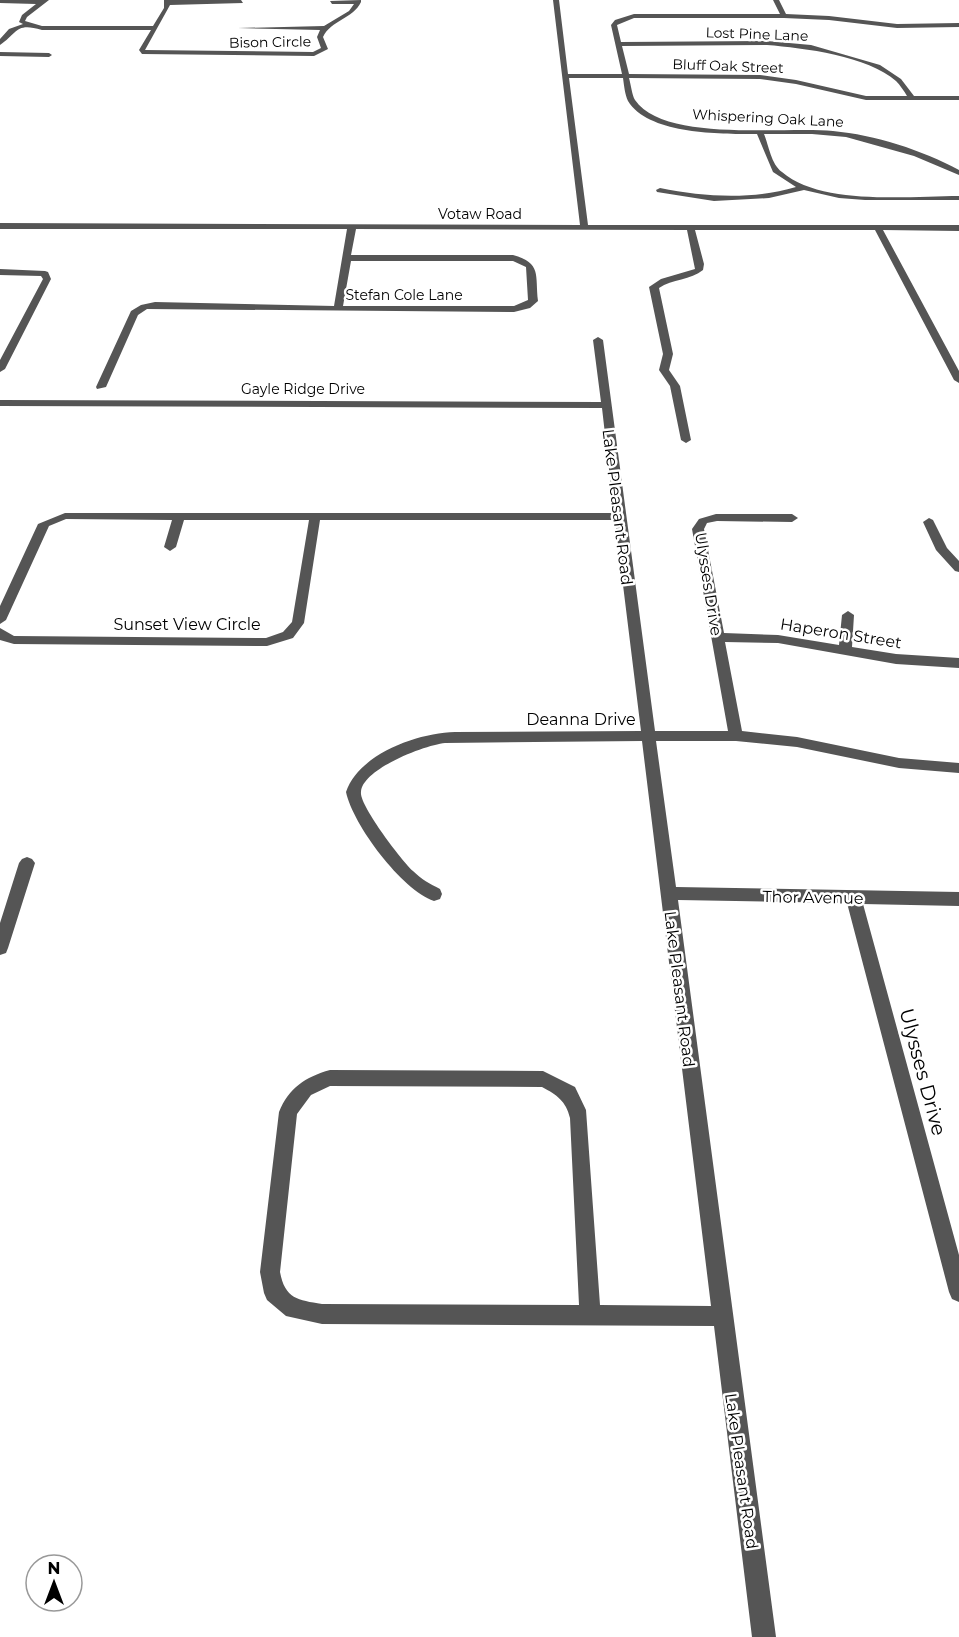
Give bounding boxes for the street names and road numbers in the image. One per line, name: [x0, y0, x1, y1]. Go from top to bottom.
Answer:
street label: Lost Pine Lane: [705, 23, 809, 45]
street label: Bison Circle: [229, 32, 311, 52]
street label: Bluff Oak Street: [672, 55, 784, 77]
street label: Whispering Oak Lane: [692, 105, 844, 131]
street label: Votaw Road: [438, 205, 522, 223]
street label: Stefan Cole Lane: [345, 286, 463, 304]
street label: Gayle Ridge Drive: [241, 380, 365, 398]
street label: Lake Pleasant Road: [598, 428, 637, 586]
street label: Ulysses Drive: [691, 531, 726, 637]
street label: Sunset View Circle: [113, 615, 261, 634]
street label: Haperon Street: [779, 615, 903, 653]
street label: Deanna Drive: [526, 710, 636, 729]
street label: Thor Avenue: [762, 887, 864, 908]
street label: Lake Pleasant Road: [660, 910, 699, 1068]
street label: Ulysses Drive: [894, 1006, 952, 1138]
street label: Lake Pleasant Road: [721, 1392, 762, 1550]

